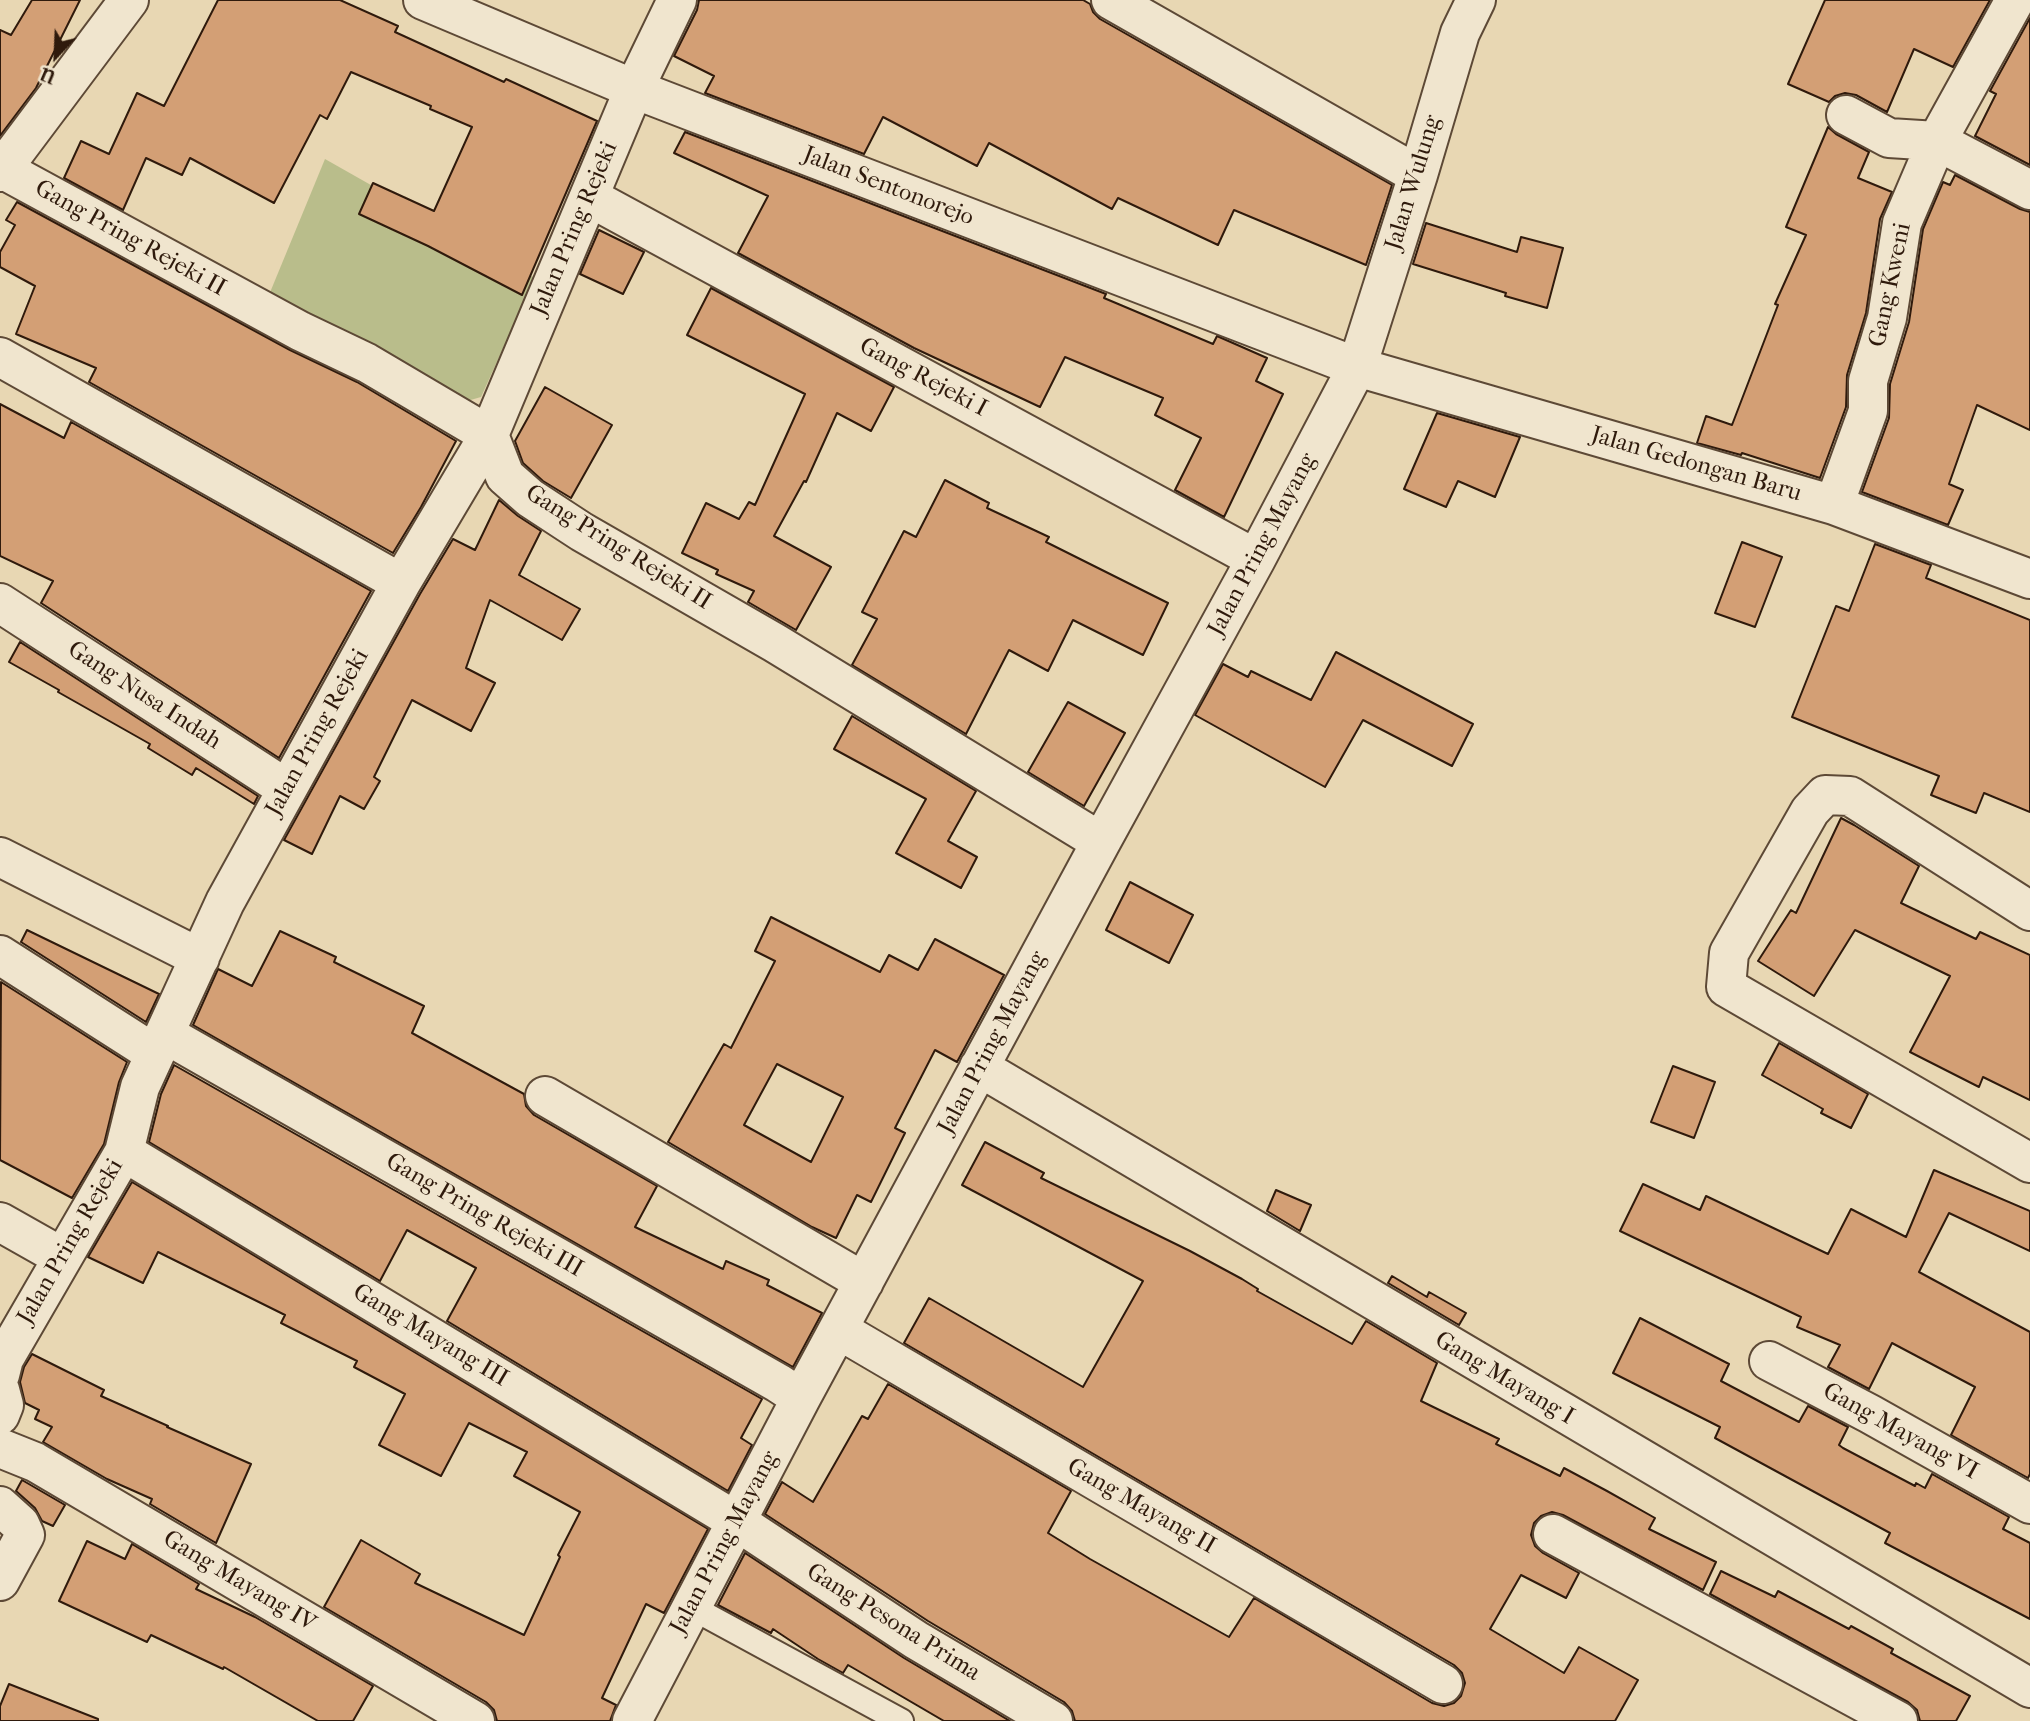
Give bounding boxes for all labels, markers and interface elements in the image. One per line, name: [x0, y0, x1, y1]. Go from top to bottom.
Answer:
north arrow: [21, 21, 91, 91]
text: U: [37, 62, 59, 88]
street label: Jalan Wulung: [1380, 112, 1448, 254]
street label: Jalan Pring Rejeki: [525, 138, 625, 320]
street label: Jalan Sentonorejo: [798, 141, 978, 233]
street label: Gang Pring Rejeki II: [30, 175, 230, 303]
street label: Gang Kweni: [1864, 220, 1918, 350]
street label: Gang Rejeki I: [854, 332, 992, 424]
street label: Jalan Gedongan Baru: [1587, 421, 1805, 509]
street label: Jalan Pring Mayang: [1203, 449, 1323, 641]
street label: Gang Pring Rejeki II: [520, 479, 716, 617]
street label: Gang Nusa Indah: [62, 636, 226, 756]
street label: Jalan Pring Rejeki: [260, 645, 376, 821]
street label: Jalan Pring Mayang: [933, 947, 1053, 1139]
street label: Gang Pring Rejeki III: [380, 1148, 588, 1284]
street label: Jalan Pring Rejeki: [12, 1154, 130, 1330]
street label: Gang Mayang III: [347, 1278, 513, 1394]
street label: Gang Mayang I: [1429, 1326, 1579, 1432]
street label: Gang Mayang VI: [1817, 1377, 1983, 1487]
street label: Jalan Pring Mayang: [665, 1447, 785, 1639]
street label: Gang Mayang II: [1062, 1453, 1220, 1561]
street label: Gang Mayang IV: [157, 1525, 321, 1639]
street label: Gang Pesona Prima: [801, 1558, 985, 1688]

